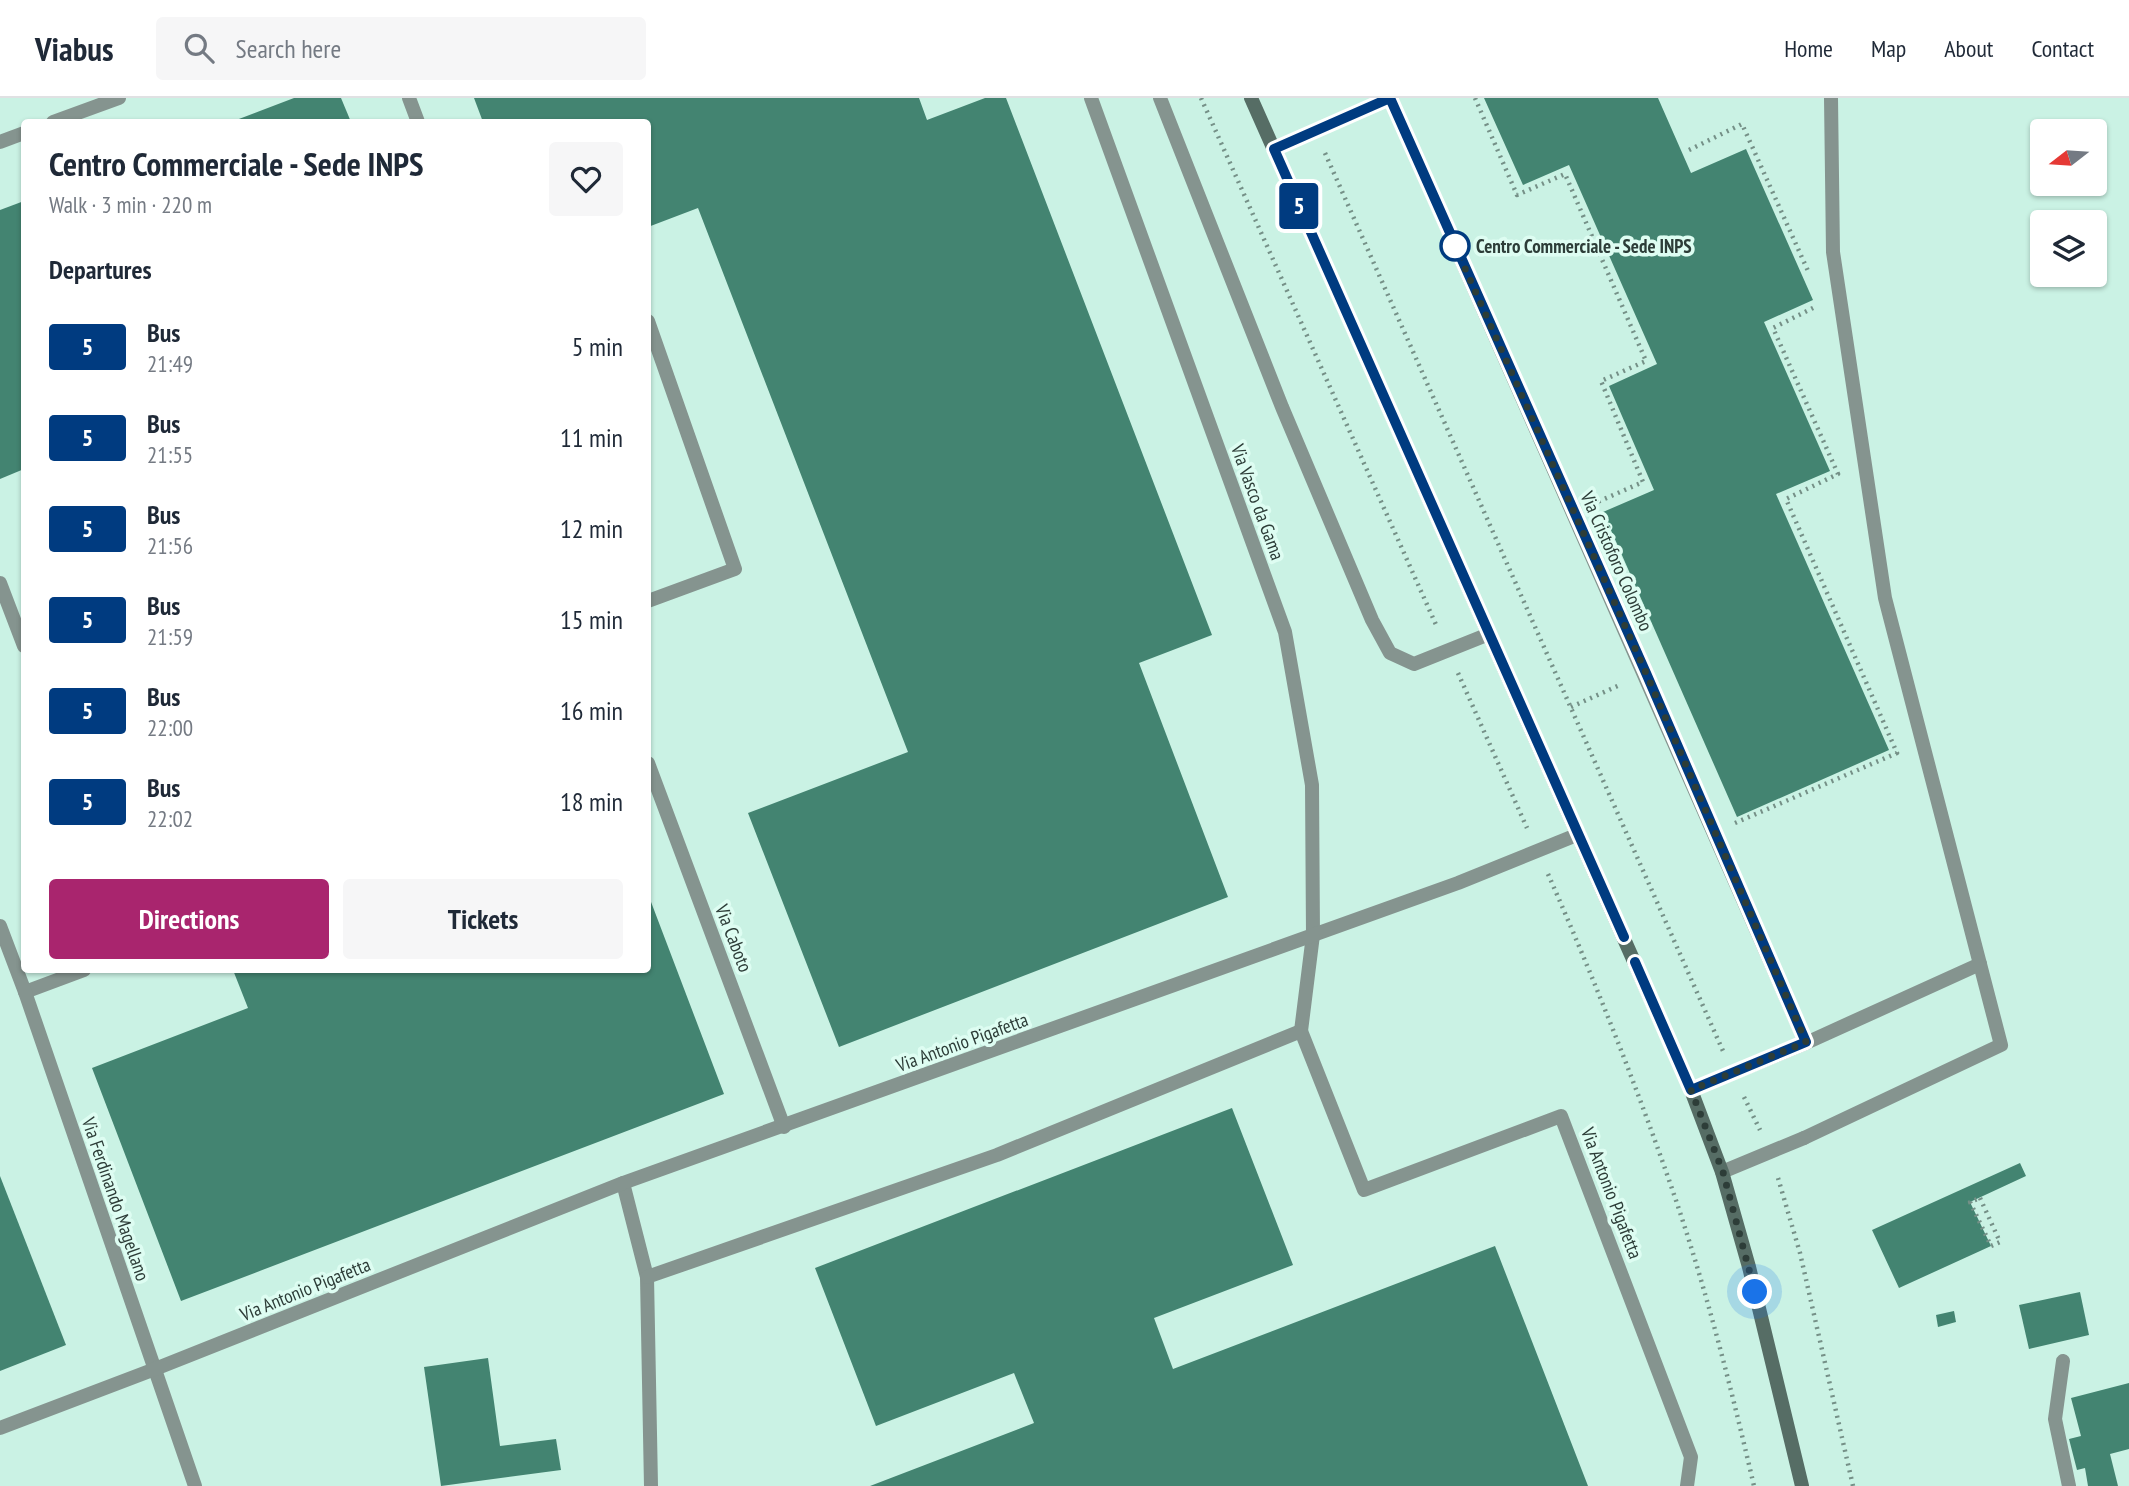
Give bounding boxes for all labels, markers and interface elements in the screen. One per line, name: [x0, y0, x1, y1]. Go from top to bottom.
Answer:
search box: [156, 17, 646, 80]
text: Viabus: [35, 27, 114, 70]
icon: search: [180, 29, 218, 67]
text: Search here: [236, 32, 341, 65]
text: Home: [1784, 33, 1833, 64]
text: Map: [1871, 33, 1906, 64]
text: About: [1944, 33, 1993, 64]
text: Contact: [2031, 33, 2094, 64]
north arrow: [2030, 119, 2107, 196]
map controls: [2030, 119, 2107, 287]
text: Centro Commerciale - Sede INPS: [49, 142, 423, 185]
button: heart: [549, 142, 623, 216]
line badge: 5: [1276, 183, 1322, 229]
text: Walk · 3 min · 220 m: [49, 190, 212, 219]
text: 5: [1293, 190, 1305, 221]
button: layers: [2030, 210, 2107, 287]
marker: Centro Commerciale - Sede INPS: [1440, 231, 1470, 261]
place label: Centro Commerciale - Sede INPS: [1476, 234, 1692, 258]
text: Departures: [49, 253, 152, 286]
text: Bus: [147, 316, 180, 349]
text: 5 min: [572, 330, 623, 363]
text: 5: [82, 331, 93, 362]
text: 21:49: [147, 349, 193, 378]
text: Bus: [147, 407, 180, 440]
text: 11 min: [560, 421, 623, 454]
text: 5: [82, 422, 93, 453]
text: 21:55: [147, 440, 193, 469]
street label: Via Vasco da Gama: [1226, 440, 1290, 563]
street label: Via Cristoforo Colombo: [1575, 487, 1658, 634]
text: Bus: [147, 498, 180, 531]
text: 12 min: [560, 512, 623, 545]
text: 5: [82, 513, 93, 544]
text: 21:56: [147, 531, 193, 560]
text: Bus: [147, 589, 180, 622]
text: 15 min: [560, 603, 623, 636]
text: 5: [82, 604, 93, 635]
text: 21:59: [147, 622, 193, 651]
text: Bus: [147, 680, 180, 713]
text: 16 min: [560, 694, 623, 727]
text: 5: [82, 695, 93, 726]
text: 22:00: [147, 713, 193, 742]
text: Bus: [147, 771, 180, 804]
text: 18 min: [560, 785, 623, 818]
text: 5: [82, 786, 93, 817]
text: 22:02: [147, 804, 193, 833]
button: Directions: [49, 879, 329, 959]
button: Tickets: [343, 879, 623, 959]
street label: Via Caboto: [710, 900, 758, 975]
street label: Via Antonio Pigafetta: [892, 1007, 1031, 1077]
street label: Via Ferdinando Magellano: [76, 1113, 155, 1284]
street label: Via Antonio Pigafetta: [1576, 1123, 1648, 1262]
street label: Via Antonio Pigafetta: [235, 1252, 374, 1326]
your location: [1737, 1274, 1772, 1309]

